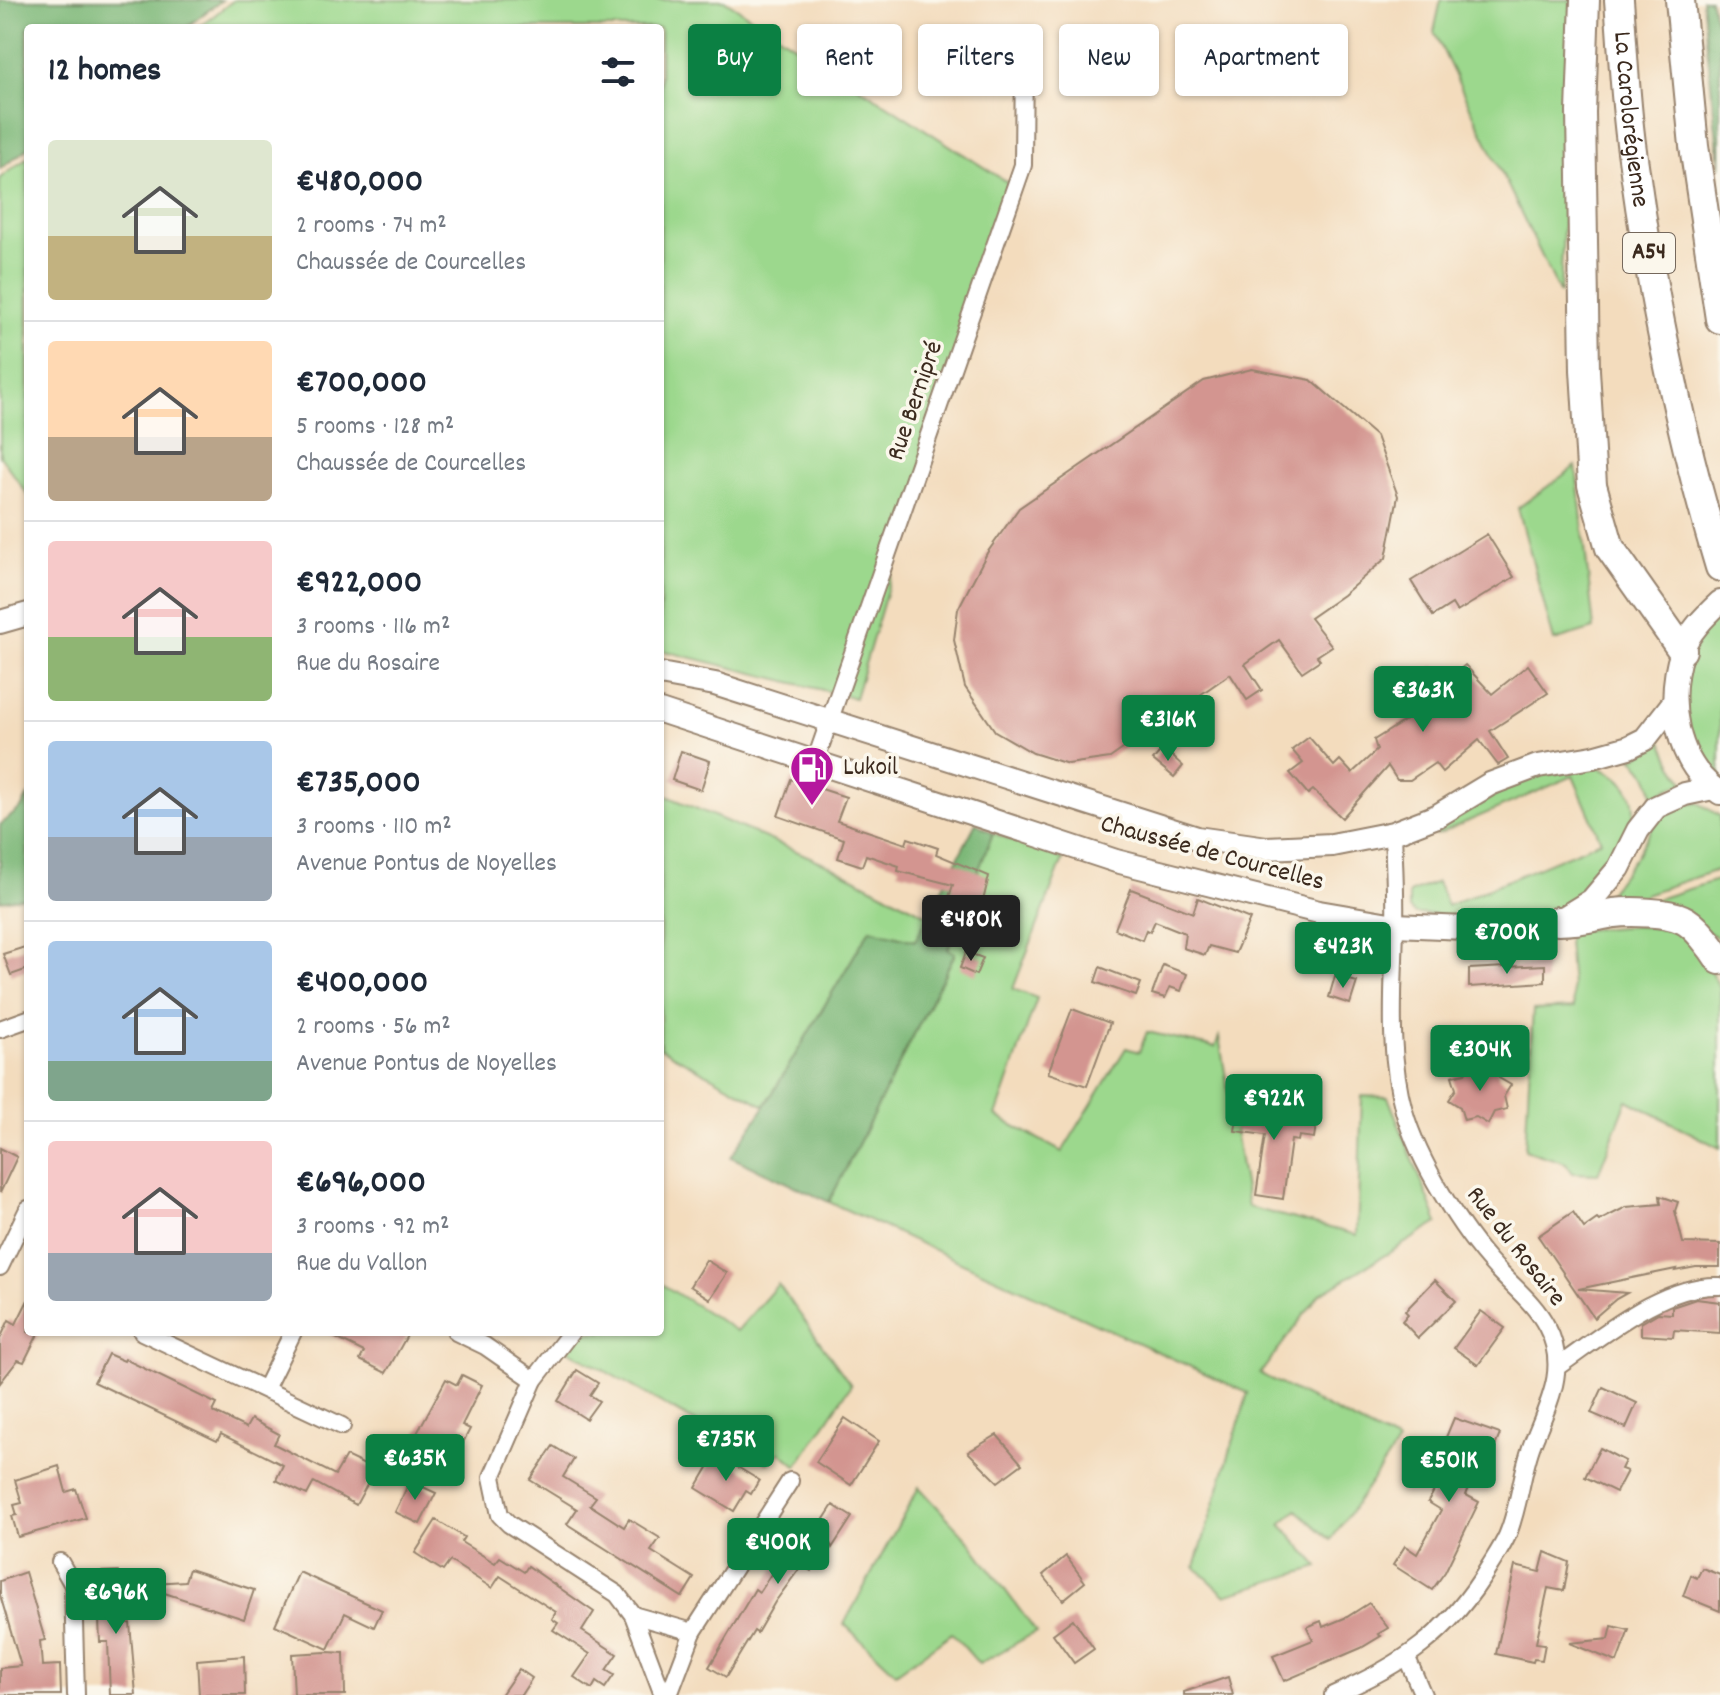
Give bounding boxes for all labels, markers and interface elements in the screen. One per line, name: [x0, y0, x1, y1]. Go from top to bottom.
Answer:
chip: Buy: [688, 24, 781, 96]
chip: Rent: [797, 24, 902, 96]
chip: Filters: [918, 24, 1043, 96]
chip: New: [1059, 24, 1159, 96]
chip: Apartment: [1175, 24, 1348, 96]
street label: La Carolorégienne: [1603, 30, 1658, 210]
text: 12 homes: [48, 48, 161, 97]
icon: filters: [596, 50, 640, 94]
text: €480,000: [296, 159, 423, 208]
icon: home: [112, 172, 208, 268]
text: 2 rooms · 74 m²: [296, 208, 447, 245]
road number: A54: [1623, 233, 1675, 273]
text: Chaussée de Courcelles: [296, 245, 526, 282]
street label: Rue Bernipré: [878, 336, 954, 466]
text: €700,000: [296, 360, 427, 409]
icon: home: [112, 373, 208, 469]
text: 5 rooms · 128 m²: [296, 409, 454, 446]
text: Chaussée de Courcelles: [296, 446, 526, 483]
text: €922,000: [296, 560, 422, 609]
icon: home: [112, 573, 208, 669]
text: 3 rooms · 116 m²: [296, 609, 450, 646]
text: Rue du Rosaire: [296, 646, 440, 683]
pin: €363K: [1367, 666, 1479, 734]
text: €363K: [1392, 673, 1454, 710]
pin: €316K: [1112, 695, 1224, 763]
text: €316K: [1140, 702, 1196, 739]
fuel station icon: Lukoil: [788, 744, 836, 807]
place label: Lukoil: [843, 750, 898, 787]
text: €735,000: [296, 760, 421, 809]
icon: home: [112, 773, 208, 869]
street label: Chaussée de Courcelles: [1096, 806, 1328, 902]
text: 3 rooms · 110 m²: [296, 809, 452, 846]
text: Avenue Pontus de Noyelles: [296, 846, 557, 883]
pin: €480K: [915, 895, 1027, 963]
text: €480K: [940, 902, 1002, 939]
pin: €700K: [1451, 908, 1563, 976]
text: €700K: [1475, 915, 1539, 952]
pin: €423K: [1287, 922, 1399, 990]
text: €423K: [1313, 929, 1373, 966]
text: €400,000: [296, 960, 428, 1009]
icon: home: [112, 973, 208, 1069]
text: 2 rooms · 56 m²: [296, 1009, 451, 1046]
pin: €304K: [1424, 1025, 1536, 1093]
text: €304K: [1448, 1032, 1512, 1069]
text: Avenue Pontus de Noyelles: [296, 1046, 557, 1083]
pin: €922K: [1218, 1074, 1330, 1142]
text: €922K: [1243, 1081, 1305, 1118]
text: €696,000: [296, 1160, 426, 1209]
icon: home: [112, 1173, 208, 1269]
street label: Rue du Rosaire: [1456, 1179, 1574, 1315]
text: 3 rooms · 92 m²: [296, 1209, 450, 1246]
text: Rue du Vallon: [296, 1246, 427, 1283]
pin: €735K: [670, 1415, 782, 1483]
text: €735K: [696, 1422, 756, 1459]
pin: €635K: [359, 1434, 471, 1502]
pin: €501K: [1393, 1436, 1505, 1504]
text: €635K: [384, 1441, 446, 1478]
text: €501K: [1420, 1443, 1478, 1480]
pin: €400K: [722, 1518, 834, 1586]
text: €400K: [745, 1525, 811, 1562]
pin: €696K: [60, 1568, 172, 1636]
text: €696K: [84, 1575, 148, 1612]

